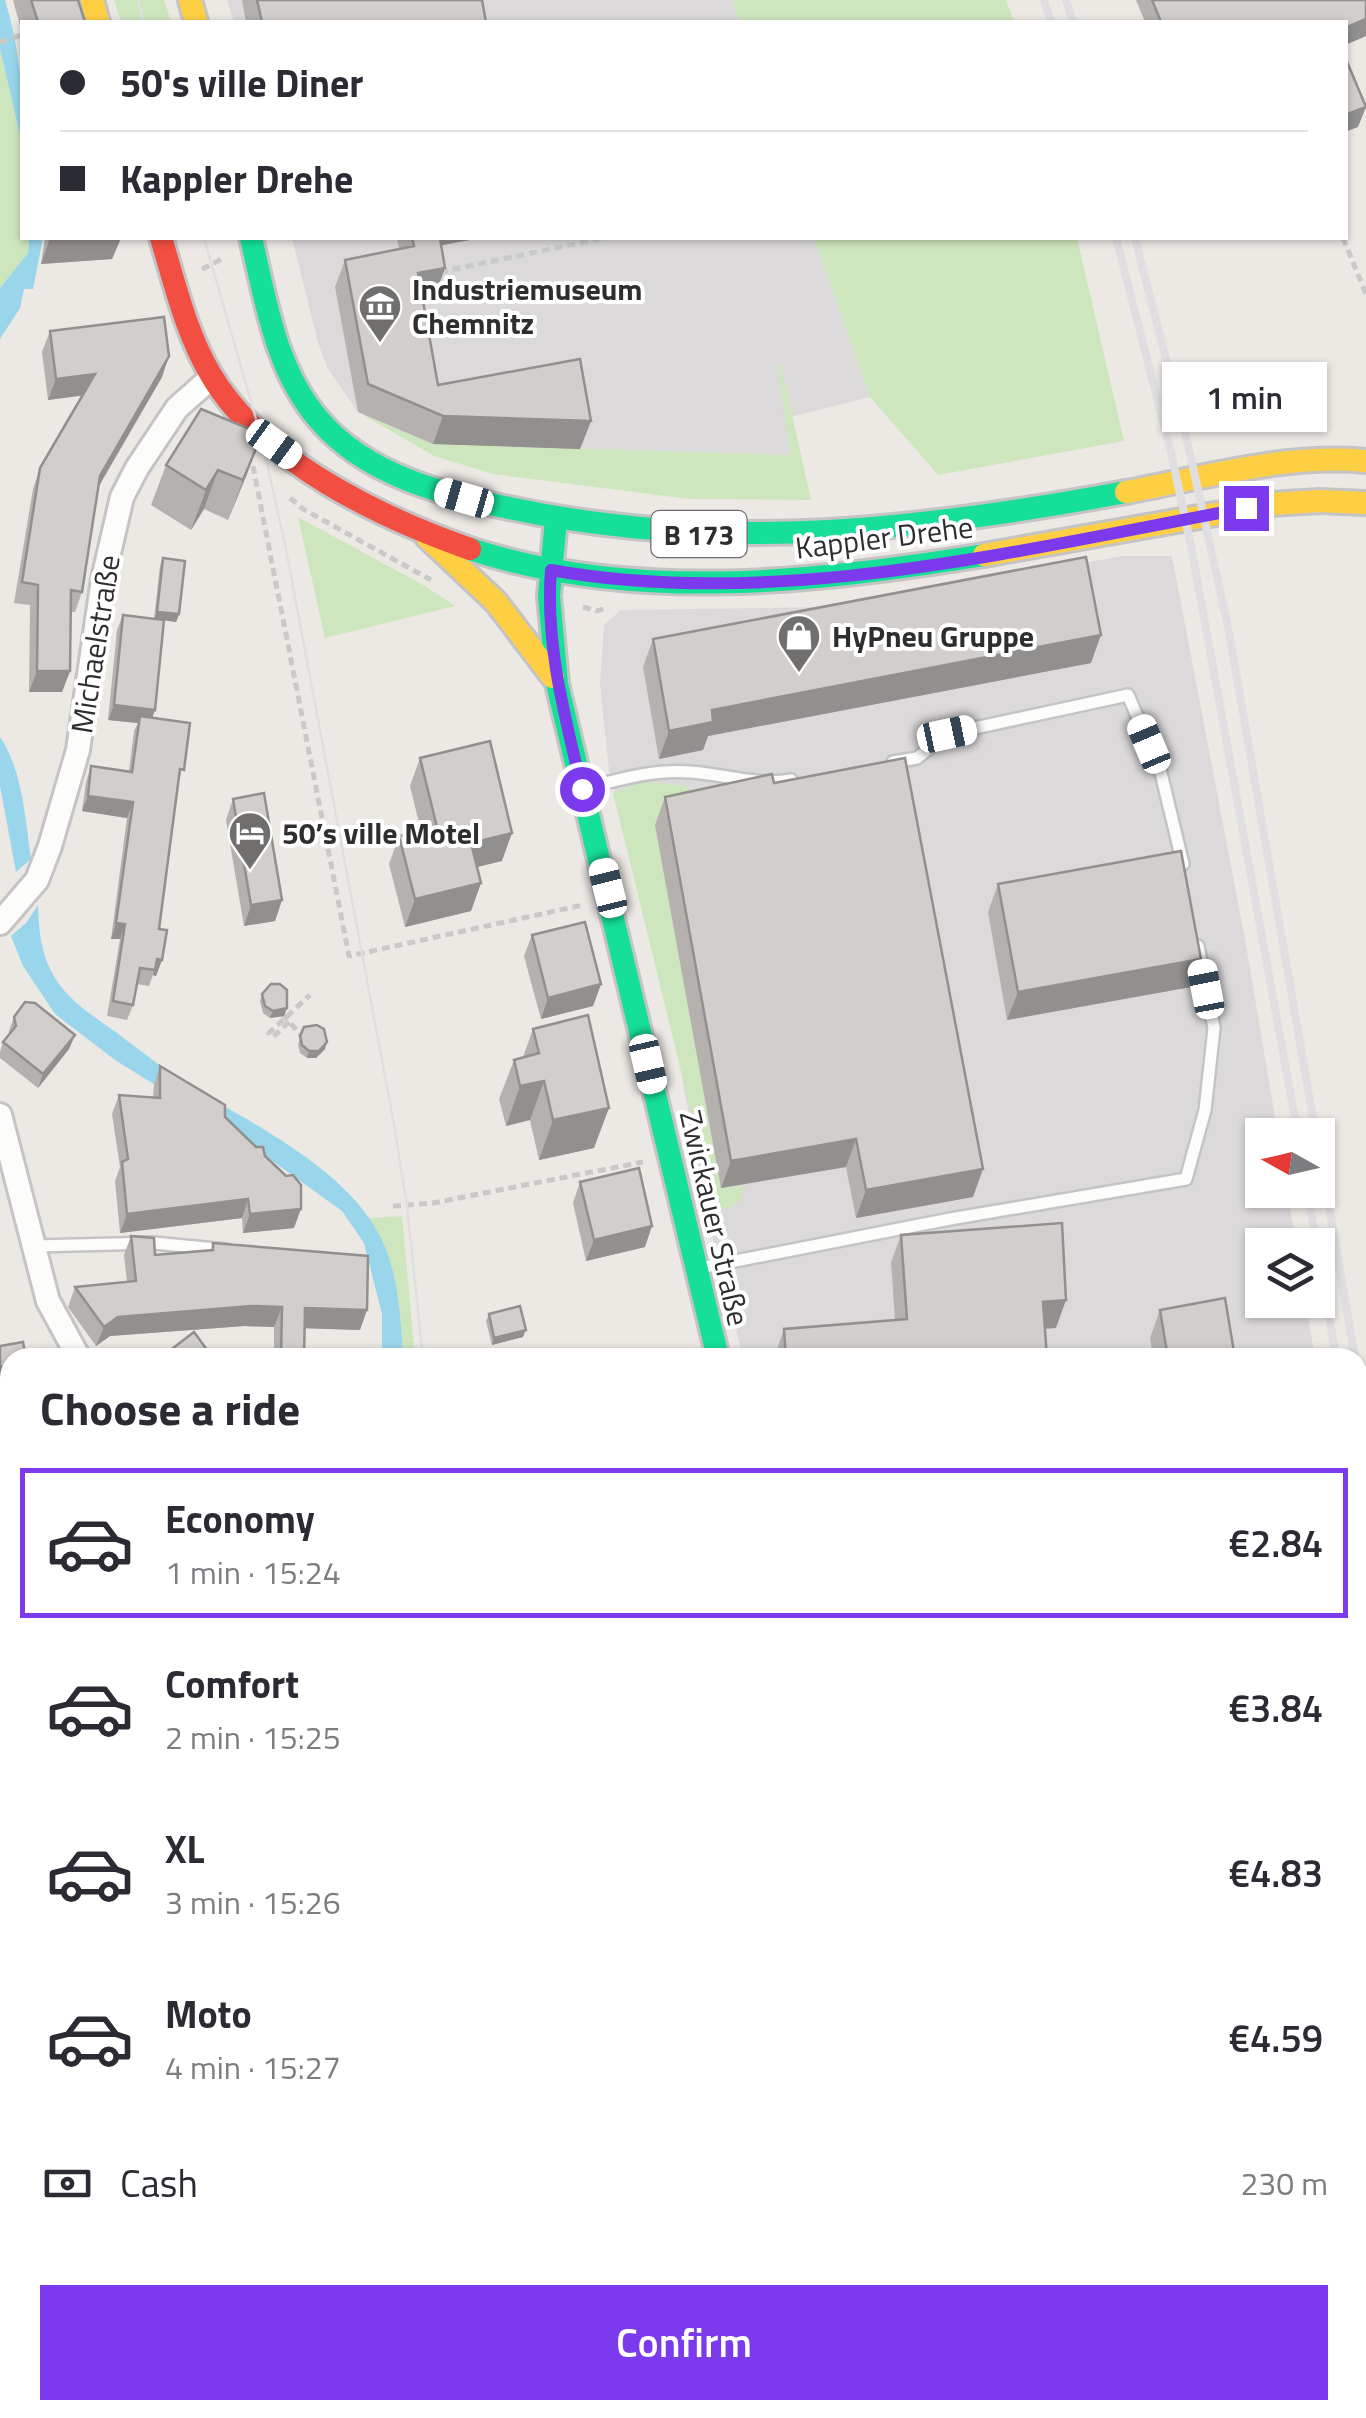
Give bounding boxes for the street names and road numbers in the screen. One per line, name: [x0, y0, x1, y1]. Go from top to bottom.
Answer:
street label: Kappler Drehe: [793, 503, 975, 571]
road number: B 173: [652, 511, 746, 557]
street label: Michaelstraße: [58, 551, 132, 737]
street label: Zwickauer Straße: [668, 1106, 762, 1330]

